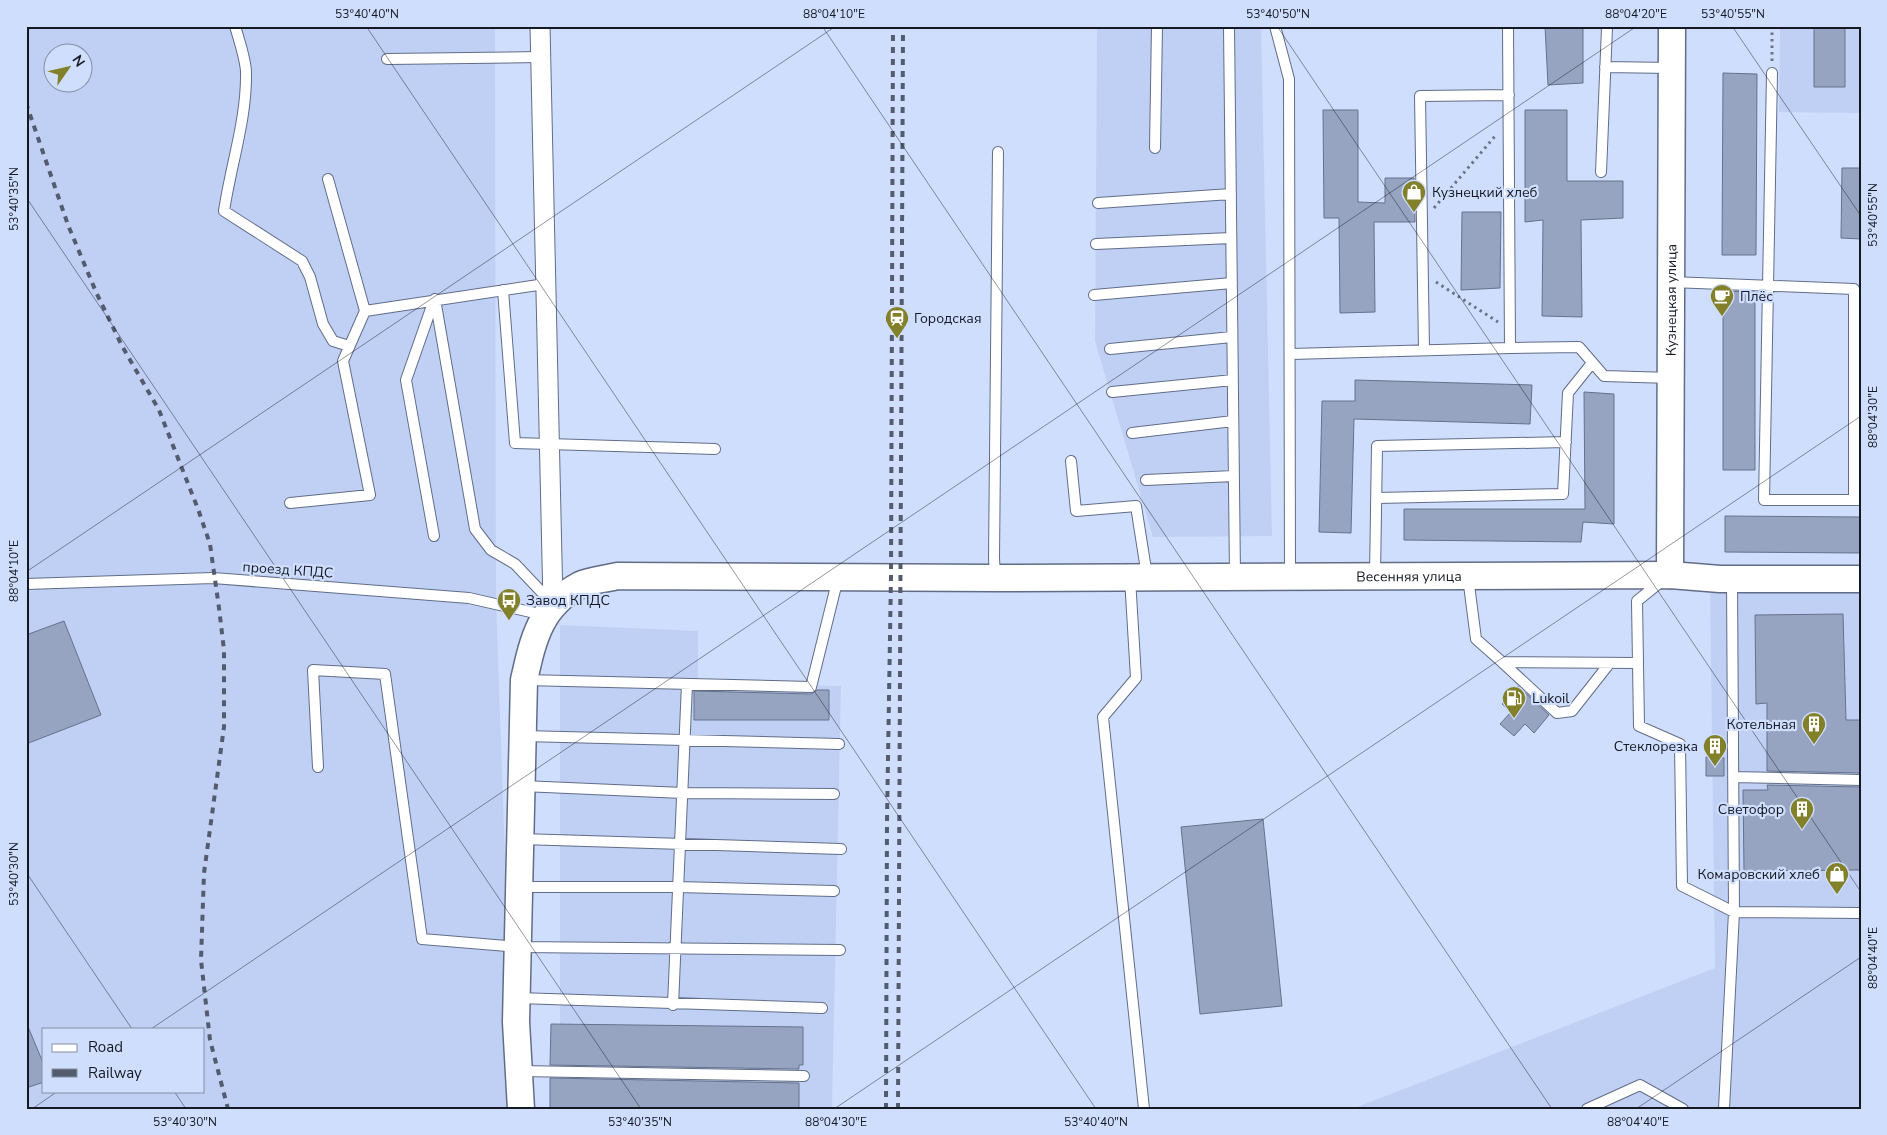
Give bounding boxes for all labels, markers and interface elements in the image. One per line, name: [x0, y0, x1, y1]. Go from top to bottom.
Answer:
text: 53°40'40"N: [335, 6, 399, 22]
text: 88°04'10"E: [803, 6, 865, 22]
text: 53°40'50"N: [1246, 6, 1310, 22]
text: 88°04'20"E: [1605, 6, 1667, 22]
text: 53°40'55"N: [1701, 6, 1765, 22]
north arrow: [42, 42, 92, 92]
text: N: [68, 51, 89, 71]
text: 53°40'35"N: [6, 167, 22, 231]
shop icon: Кузнецкий хлеб: [1401, 179, 1427, 213]
place label: Кузнецкий хлеб: [1432, 183, 1538, 202]
text: 53°40'55"N: [1865, 183, 1881, 247]
street label: Кузнецкая улица: [1661, 244, 1681, 356]
cafe icon: Плёс: [1709, 283, 1735, 317]
place label: Плёс: [1740, 287, 1773, 306]
station icon: Городская: [884, 305, 910, 339]
place label: Городская: [914, 309, 981, 328]
text: 88°04'30"E: [1865, 386, 1881, 448]
text: 88°04'10"E: [6, 540, 22, 602]
street label: проезд КПДС: [242, 557, 334, 583]
street label: Весенняя улица: [1356, 566, 1462, 586]
bus stop icon: Завод КПДС: [496, 587, 522, 621]
place label: Завод КПДС: [526, 591, 610, 610]
fuel station icon: Lukoil: [1501, 685, 1527, 719]
place label: Lukoil: [1532, 689, 1570, 708]
building icon: Котельная: [1801, 711, 1827, 745]
place label: Котельная: [1727, 715, 1796, 734]
building icon: Стеклорезка: [1702, 733, 1728, 767]
place label: Стеклорезка: [1614, 737, 1698, 756]
building icon: Светофор: [1789, 796, 1815, 830]
place label: Светофор: [1718, 800, 1784, 819]
text: 53°40'30"N: [6, 842, 22, 906]
shop icon: Комаровский хлеб: [1824, 861, 1850, 895]
place label: Комаровский хлеб: [1698, 865, 1820, 884]
text: 88°04'40"E: [1865, 927, 1881, 989]
legend: [42, 1028, 205, 1092]
text: Road: [88, 1037, 123, 1057]
text: Railway: [88, 1063, 142, 1083]
text: 53°40'30"N: [153, 1114, 217, 1130]
text: 53°40'35"N: [608, 1114, 672, 1130]
text: 88°04'30"E: [805, 1114, 867, 1130]
text: 53°40'40"N: [1064, 1114, 1128, 1130]
text: 88°04'40"E: [1607, 1114, 1669, 1130]

